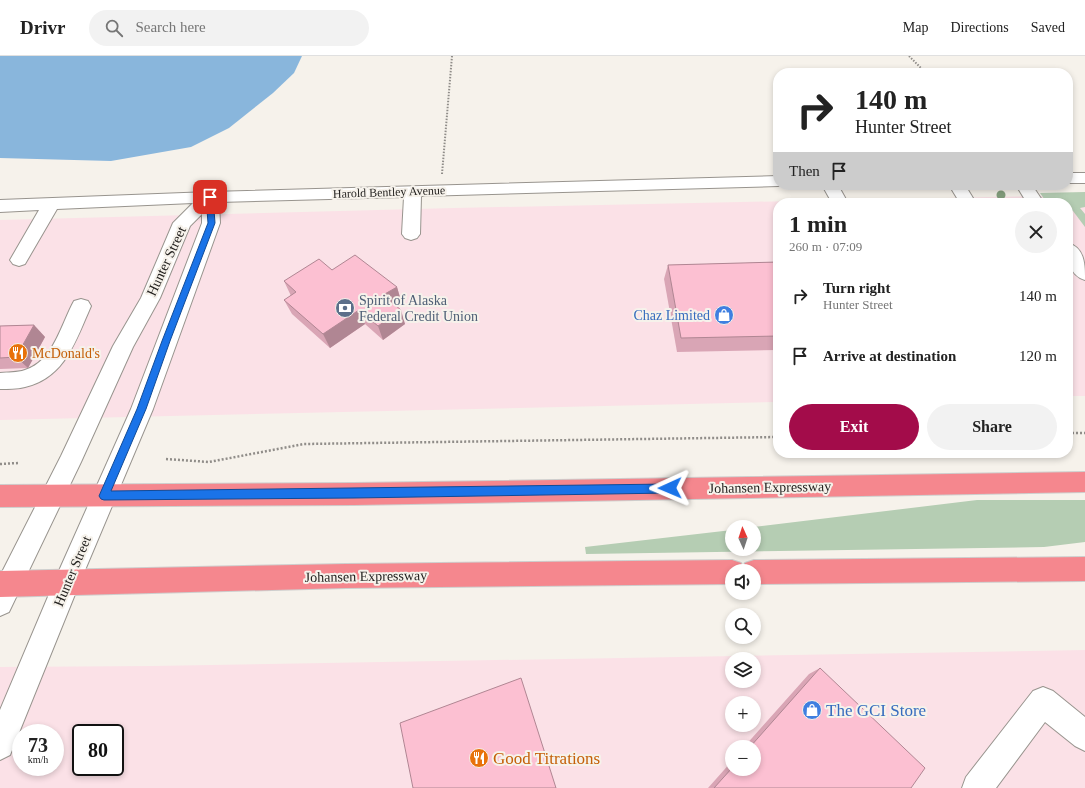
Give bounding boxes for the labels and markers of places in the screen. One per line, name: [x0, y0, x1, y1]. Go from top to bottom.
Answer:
pin: [193, 180, 227, 214]
place label: Spirit of Alaska Federal Credit Union: [359, 293, 478, 324]
bank icon: Spirit of Alaska Federal Credit Union: [334, 297, 356, 319]
shop icon: Chaz Limited: [713, 304, 735, 326]
place label: Chaz Limited: [633, 308, 710, 323]
restaurant icon: McDonald's: [7, 342, 29, 364]
place label: McDonald's: [32, 346, 100, 361]
shop icon: The GCI Store: [801, 699, 823, 721]
place label: The GCI Store: [826, 701, 926, 720]
restaurant icon: Good Titrations: [468, 747, 490, 769]
place label: Good Titrations: [493, 749, 600, 768]

